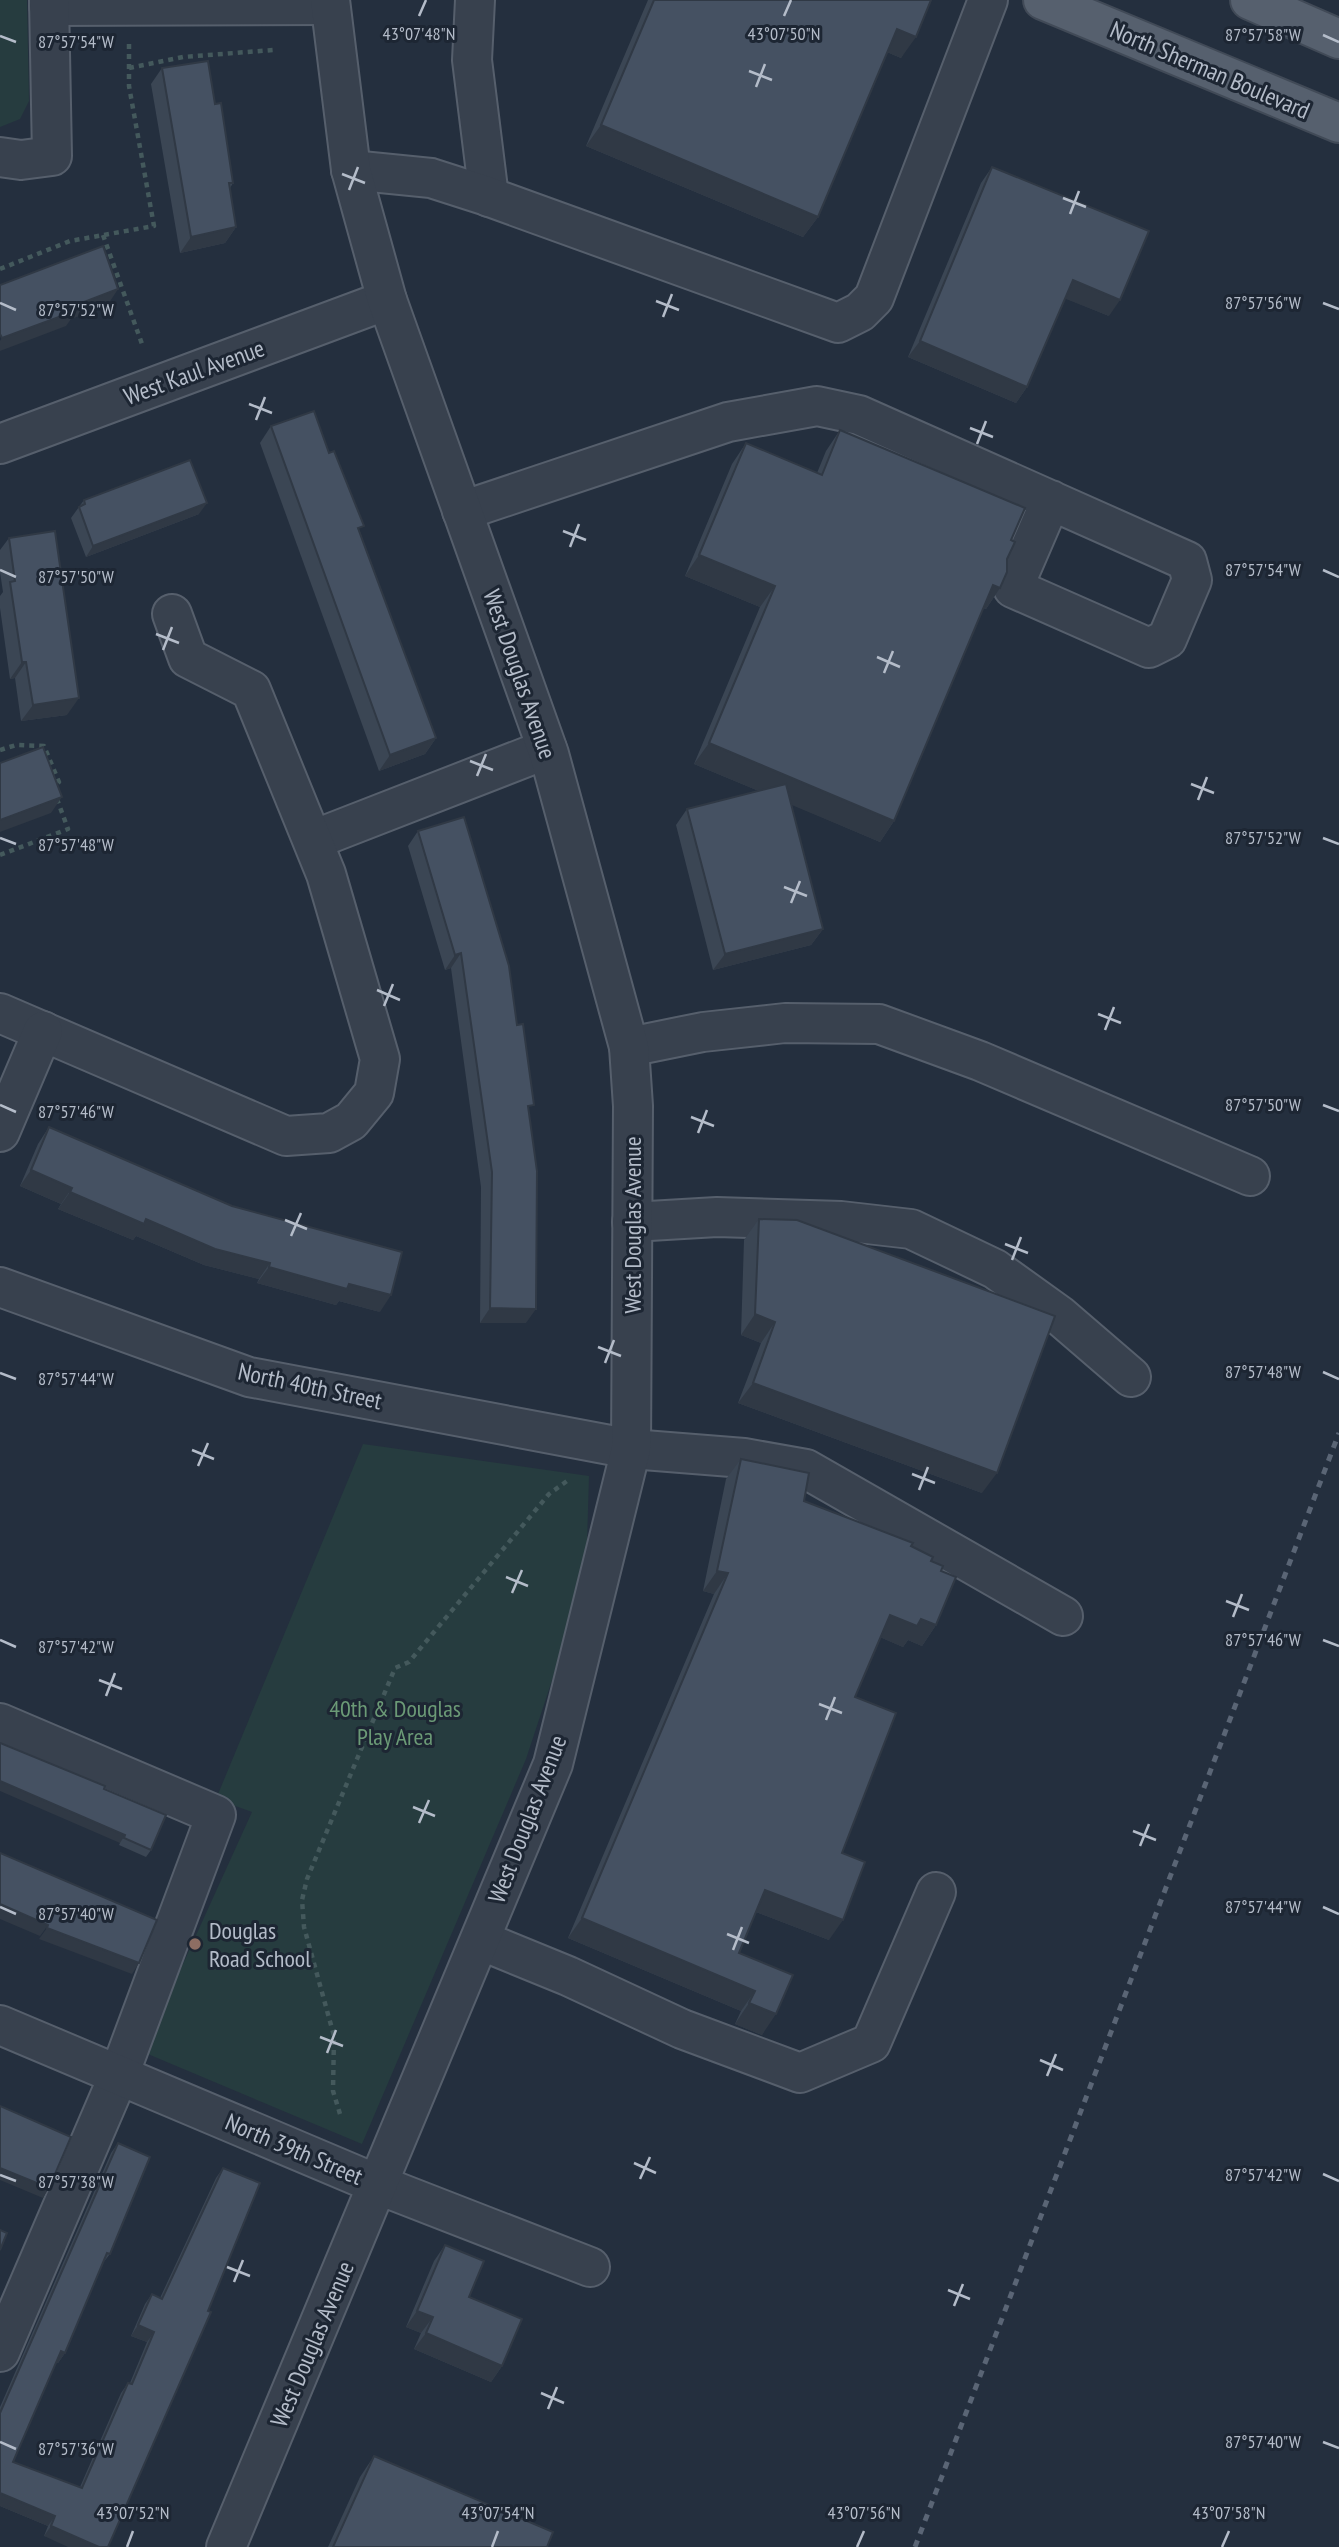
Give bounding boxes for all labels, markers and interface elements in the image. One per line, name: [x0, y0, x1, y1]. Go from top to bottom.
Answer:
street label: North Sherman Boulevard: [1105, 14, 1315, 126]
text: 43°07'48"N: [383, 22, 455, 45]
text: 43°07'50"N: [748, 22, 820, 45]
text: 87°57'58"W: [1225, 23, 1301, 46]
text: 87°57'54"W: [38, 30, 114, 53]
text: 87°57'56"W: [1225, 291, 1301, 314]
text: 87°57'52"W: [38, 298, 114, 321]
street label: West Kaul Avenue: [120, 332, 268, 412]
text: 87°57'54"W: [1225, 558, 1301, 581]
text: 87°57'50"W: [38, 565, 114, 588]
street label: West Douglas Avenue: [477, 585, 563, 763]
text: 87°57'52"W: [1225, 826, 1301, 849]
text: 87°57'48"W: [38, 833, 114, 856]
text: 87°57'50"W: [1225, 1093, 1301, 1116]
text: 87°57'46"W: [38, 1100, 114, 1123]
street label: West Douglas Avenue: [617, 1136, 648, 1314]
street label: North 40th Street: [235, 1356, 385, 1416]
text: 87°57'48"W: [1225, 1360, 1301, 1383]
text: 87°57'44"W: [38, 1367, 114, 1390]
text: 87°57'46"W: [1225, 1628, 1301, 1651]
text: 87°57'42"W: [38, 1635, 114, 1658]
park label: 40th & Douglas Play Area: [329, 1693, 461, 1752]
street label: West Douglas Avenue: [481, 1731, 573, 1907]
text: 87°57'44"W: [1225, 1895, 1301, 1918]
text: 87°57'40"W: [38, 1902, 114, 1925]
place label: Douglas Road School: [209, 1915, 311, 1974]
marker: Douglas Road School: [187, 1936, 203, 1952]
street label: North 39th Street: [221, 2106, 368, 2192]
text: 87°57'42"W: [1225, 2163, 1301, 2186]
text: 87°57'38"W: [38, 2170, 114, 2193]
street label: West Douglas Avenue: [263, 2256, 361, 2432]
text: 87°57'40"W: [1225, 2430, 1301, 2453]
text: 87°57'36"W: [38, 2437, 114, 2460]
text: 43°07'52"N: [97, 2501, 169, 2524]
text: 43°07'54"N: [462, 2501, 534, 2524]
text: 43°07'56"N: [828, 2501, 900, 2524]
text: 43°07'58"N: [1193, 2501, 1265, 2524]

